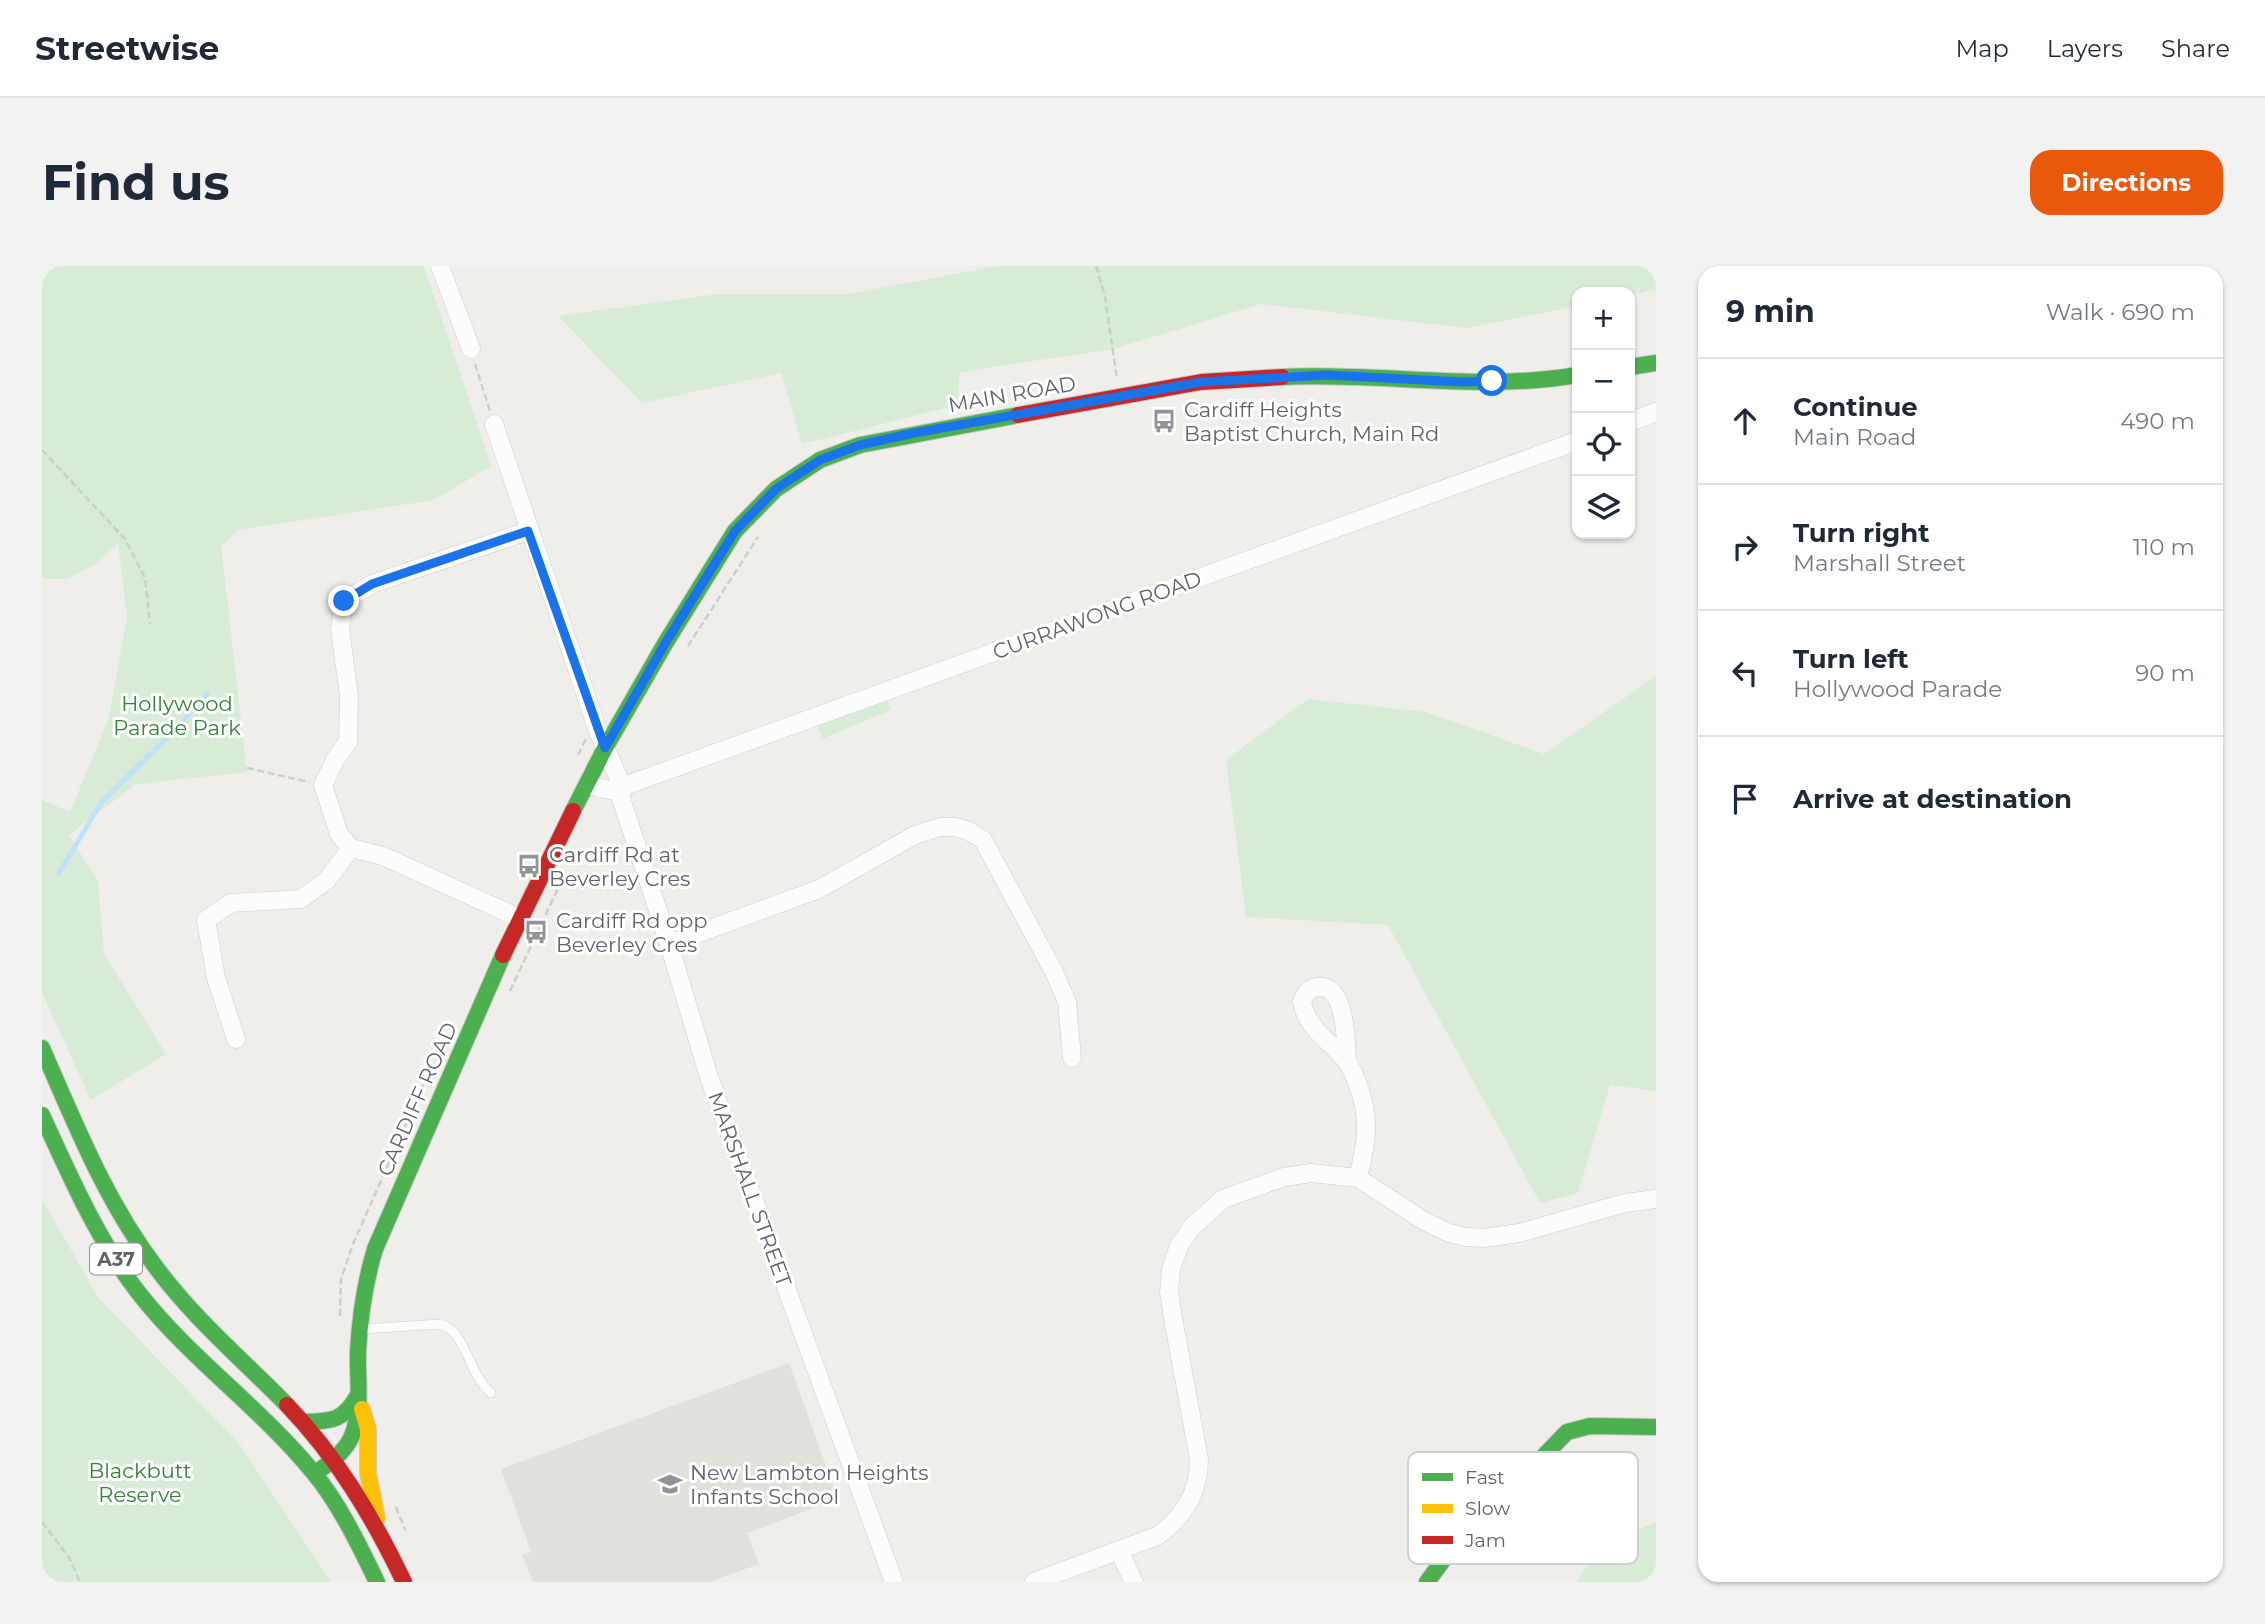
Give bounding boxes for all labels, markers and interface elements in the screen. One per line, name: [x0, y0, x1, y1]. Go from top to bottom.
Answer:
text: Streetwise: [35, 28, 219, 68]
text: Map: [1955, 34, 2009, 63]
text: Layers: [2047, 34, 2123, 63]
text: Share: [2161, 34, 2230, 63]
button: Directions: [2030, 150, 2223, 215]
text: Find us: [42, 153, 230, 212]
map controls: [1572, 287, 1635, 539]
button: +: [1572, 287, 1635, 350]
text: 9 min: [1726, 293, 1815, 330]
text: Walk · 690 m: [2046, 298, 2195, 326]
button: −: [1572, 350, 1635, 413]
route start: [1476, 365, 1507, 396]
street label: MAIN ROAD: [946, 370, 1078, 418]
text: Continue: [1793, 391, 1918, 423]
place label: Cardiff Heights Baptist Church, Main Rd: [1184, 397, 1439, 446]
icon: ahead: [1726, 402, 1764, 440]
bus stop icon: Cardiff Heights Baptist Church, Main Rd: [1150, 407, 1178, 435]
text: 490 m: [2120, 407, 2195, 435]
button: locate: [1572, 413, 1635, 476]
text: Main Road: [1793, 423, 1916, 451]
button: layers: [1572, 476, 1635, 539]
text: Turn right: [1793, 517, 1929, 549]
icon: right: [1726, 528, 1764, 566]
text: 110 m: [2133, 533, 2195, 561]
text: Marshall Street: [1793, 549, 1966, 577]
street label: CURRAWONG ROAD: [989, 566, 1205, 664]
route end: [328, 585, 359, 616]
text: Turn left: [1793, 643, 1909, 675]
icon: left: [1726, 654, 1764, 692]
text: 90 m: [2135, 659, 2195, 687]
text: Hollywood Parade: [1793, 675, 2002, 703]
park label: Hollywood Parade Park: [113, 691, 241, 740]
icon: arrive: [1726, 780, 1764, 818]
text: Arrive at destination: [1793, 783, 2072, 815]
place label: Cardiff Rd at Beverley Cres: [549, 842, 690, 891]
bus stop icon: Cardiff Rd at Beverley Cres: [515, 852, 543, 880]
place label: Cardiff Rd opp Beverley Cres: [556, 908, 708, 957]
bus stop icon: Cardiff Rd opp Beverley Cres: [522, 918, 550, 946]
street label: CARDIFF ROAD: [372, 1018, 462, 1180]
street label: MARSHALL STREET: [703, 1088, 797, 1290]
road number: A37: [90, 1244, 142, 1275]
legend: [1408, 1452, 1638, 1564]
park label: Blackbutt Reserve: [88, 1458, 192, 1507]
place label: New Lambton Heights Infants School: [690, 1460, 929, 1509]
text: Fast: [1465, 1466, 1505, 1489]
school or university icon: New Lambton Heights Infants School: [656, 1470, 684, 1498]
text: Slow: [1465, 1497, 1510, 1520]
text: Jam: [1464, 1529, 1506, 1552]

